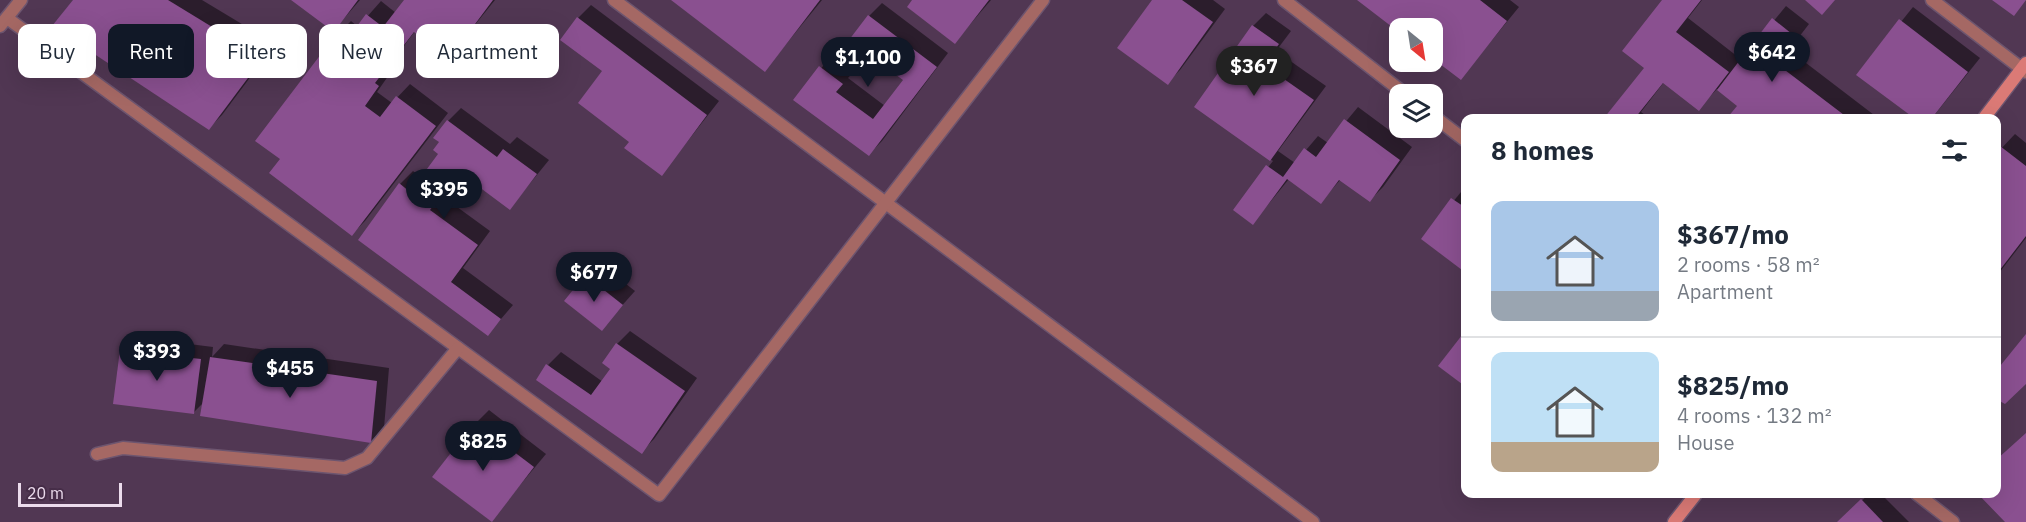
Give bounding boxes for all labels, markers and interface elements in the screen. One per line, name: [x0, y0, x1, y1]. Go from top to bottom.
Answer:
north arrow: [1389, 18, 1443, 72]
map controls: [1389, 18, 1443, 138]
chip: Buy: [18, 24, 96, 78]
chip: Rent: [108, 24, 194, 78]
chip: Filters: [206, 24, 307, 78]
chip: New: [319, 24, 404, 78]
chip: Apartment: [416, 24, 559, 78]
pin: $642: [1736, 32, 1808, 83]
pin: $1,100: [819, 37, 917, 88]
text: $642: [1748, 38, 1796, 65]
text: $1,100: [835, 43, 901, 70]
pin: $367: [1218, 46, 1290, 97]
text: $367: [1230, 52, 1278, 79]
button: layers: [1389, 84, 1443, 138]
text: 8 homes: [1491, 133, 1594, 167]
icon: filters: [1938, 134, 1971, 167]
pin: $395: [408, 169, 480, 220]
text: $395: [420, 175, 468, 202]
text: $367/mo: [1677, 217, 1789, 251]
icon: home: [1539, 225, 1611, 297]
text: 2 rooms · 58 m²: [1677, 251, 1820, 278]
pin: $677: [558, 252, 630, 303]
text: $677: [570, 258, 618, 285]
text: Apartment: [1677, 278, 1773, 305]
pin: $393: [121, 331, 193, 382]
text: $393: [133, 337, 181, 364]
pin: $455: [254, 348, 326, 399]
text: $455: [266, 354, 314, 381]
text: $825/mo: [1677, 368, 1789, 402]
icon: home: [1539, 376, 1611, 448]
text: 4 rooms · 132 m²: [1677, 402, 1832, 429]
pin: $825: [447, 421, 519, 472]
text: $825: [459, 427, 507, 454]
text: House: [1677, 429, 1734, 456]
scale bar: [18, 480, 122, 508]
text: 20 m: [27, 483, 64, 503]

